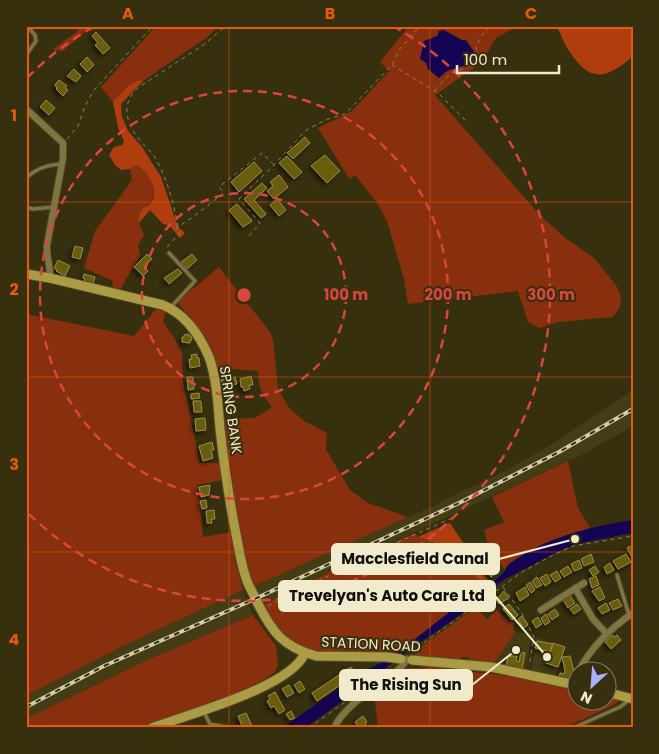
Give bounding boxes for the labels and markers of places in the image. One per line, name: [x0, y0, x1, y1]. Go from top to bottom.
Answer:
centre of rings: [235, 286, 253, 304]
callout: Macclesfield Canal: [332, 544, 499, 574]
callout: Trevelyan's Auto Care Ltd: [279, 581, 495, 611]
callout: The Rising Sun: [340, 670, 472, 700]

